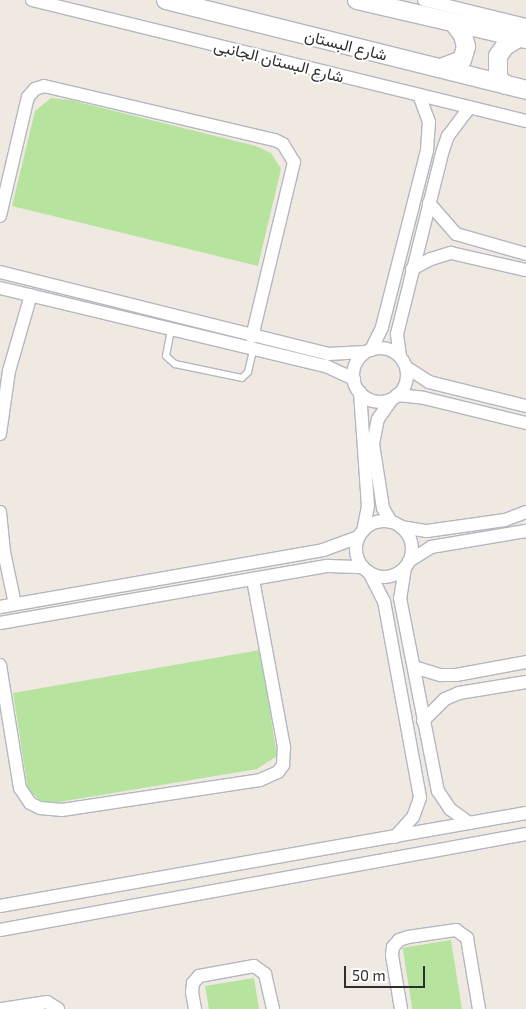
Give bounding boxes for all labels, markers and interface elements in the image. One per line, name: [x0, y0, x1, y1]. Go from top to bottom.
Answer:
street label: شارع البستان: [303, 25, 389, 65]
street label: شارع البستان الجانبى: [212, 36, 346, 86]
scale bar: [346, 956, 427, 988]
text: 50 m: [352, 966, 386, 984]

